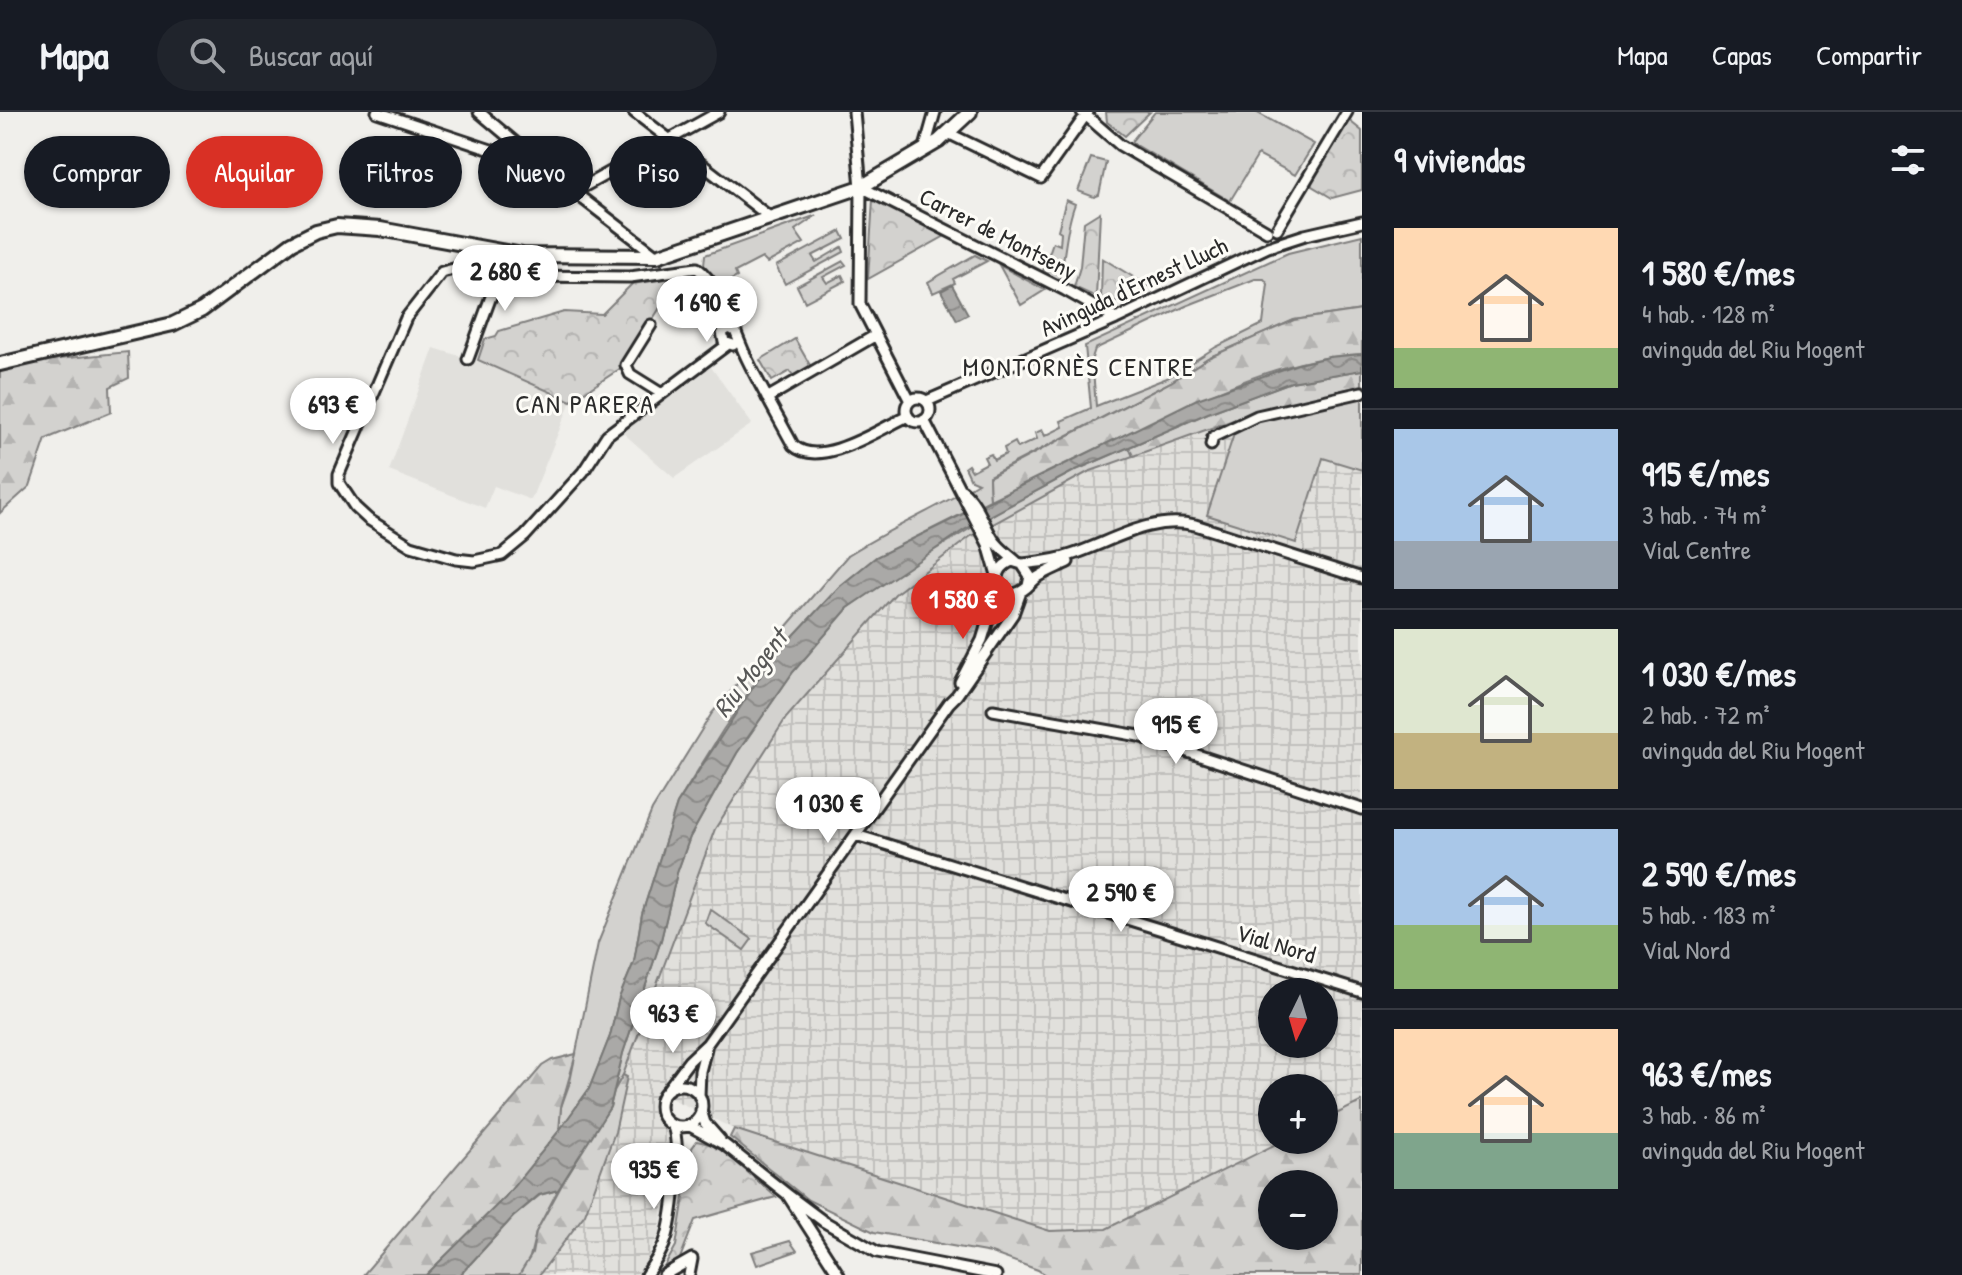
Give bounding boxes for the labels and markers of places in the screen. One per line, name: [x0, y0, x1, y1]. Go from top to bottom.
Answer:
pin: 2 680 €: [431, 245, 579, 313]
pin: 1 690 €: [633, 276, 781, 344]
pin: 693 €: [277, 378, 389, 446]
pin: 1 580 €: [889, 573, 1037, 641]
pin: 915 €: [1120, 698, 1232, 766]
pin: 1 030 €: [754, 777, 902, 845]
pin: 2 590 €: [1047, 866, 1195, 934]
pin: 963 €: [617, 987, 729, 1055]
pin: 935 €: [598, 1143, 710, 1211]

